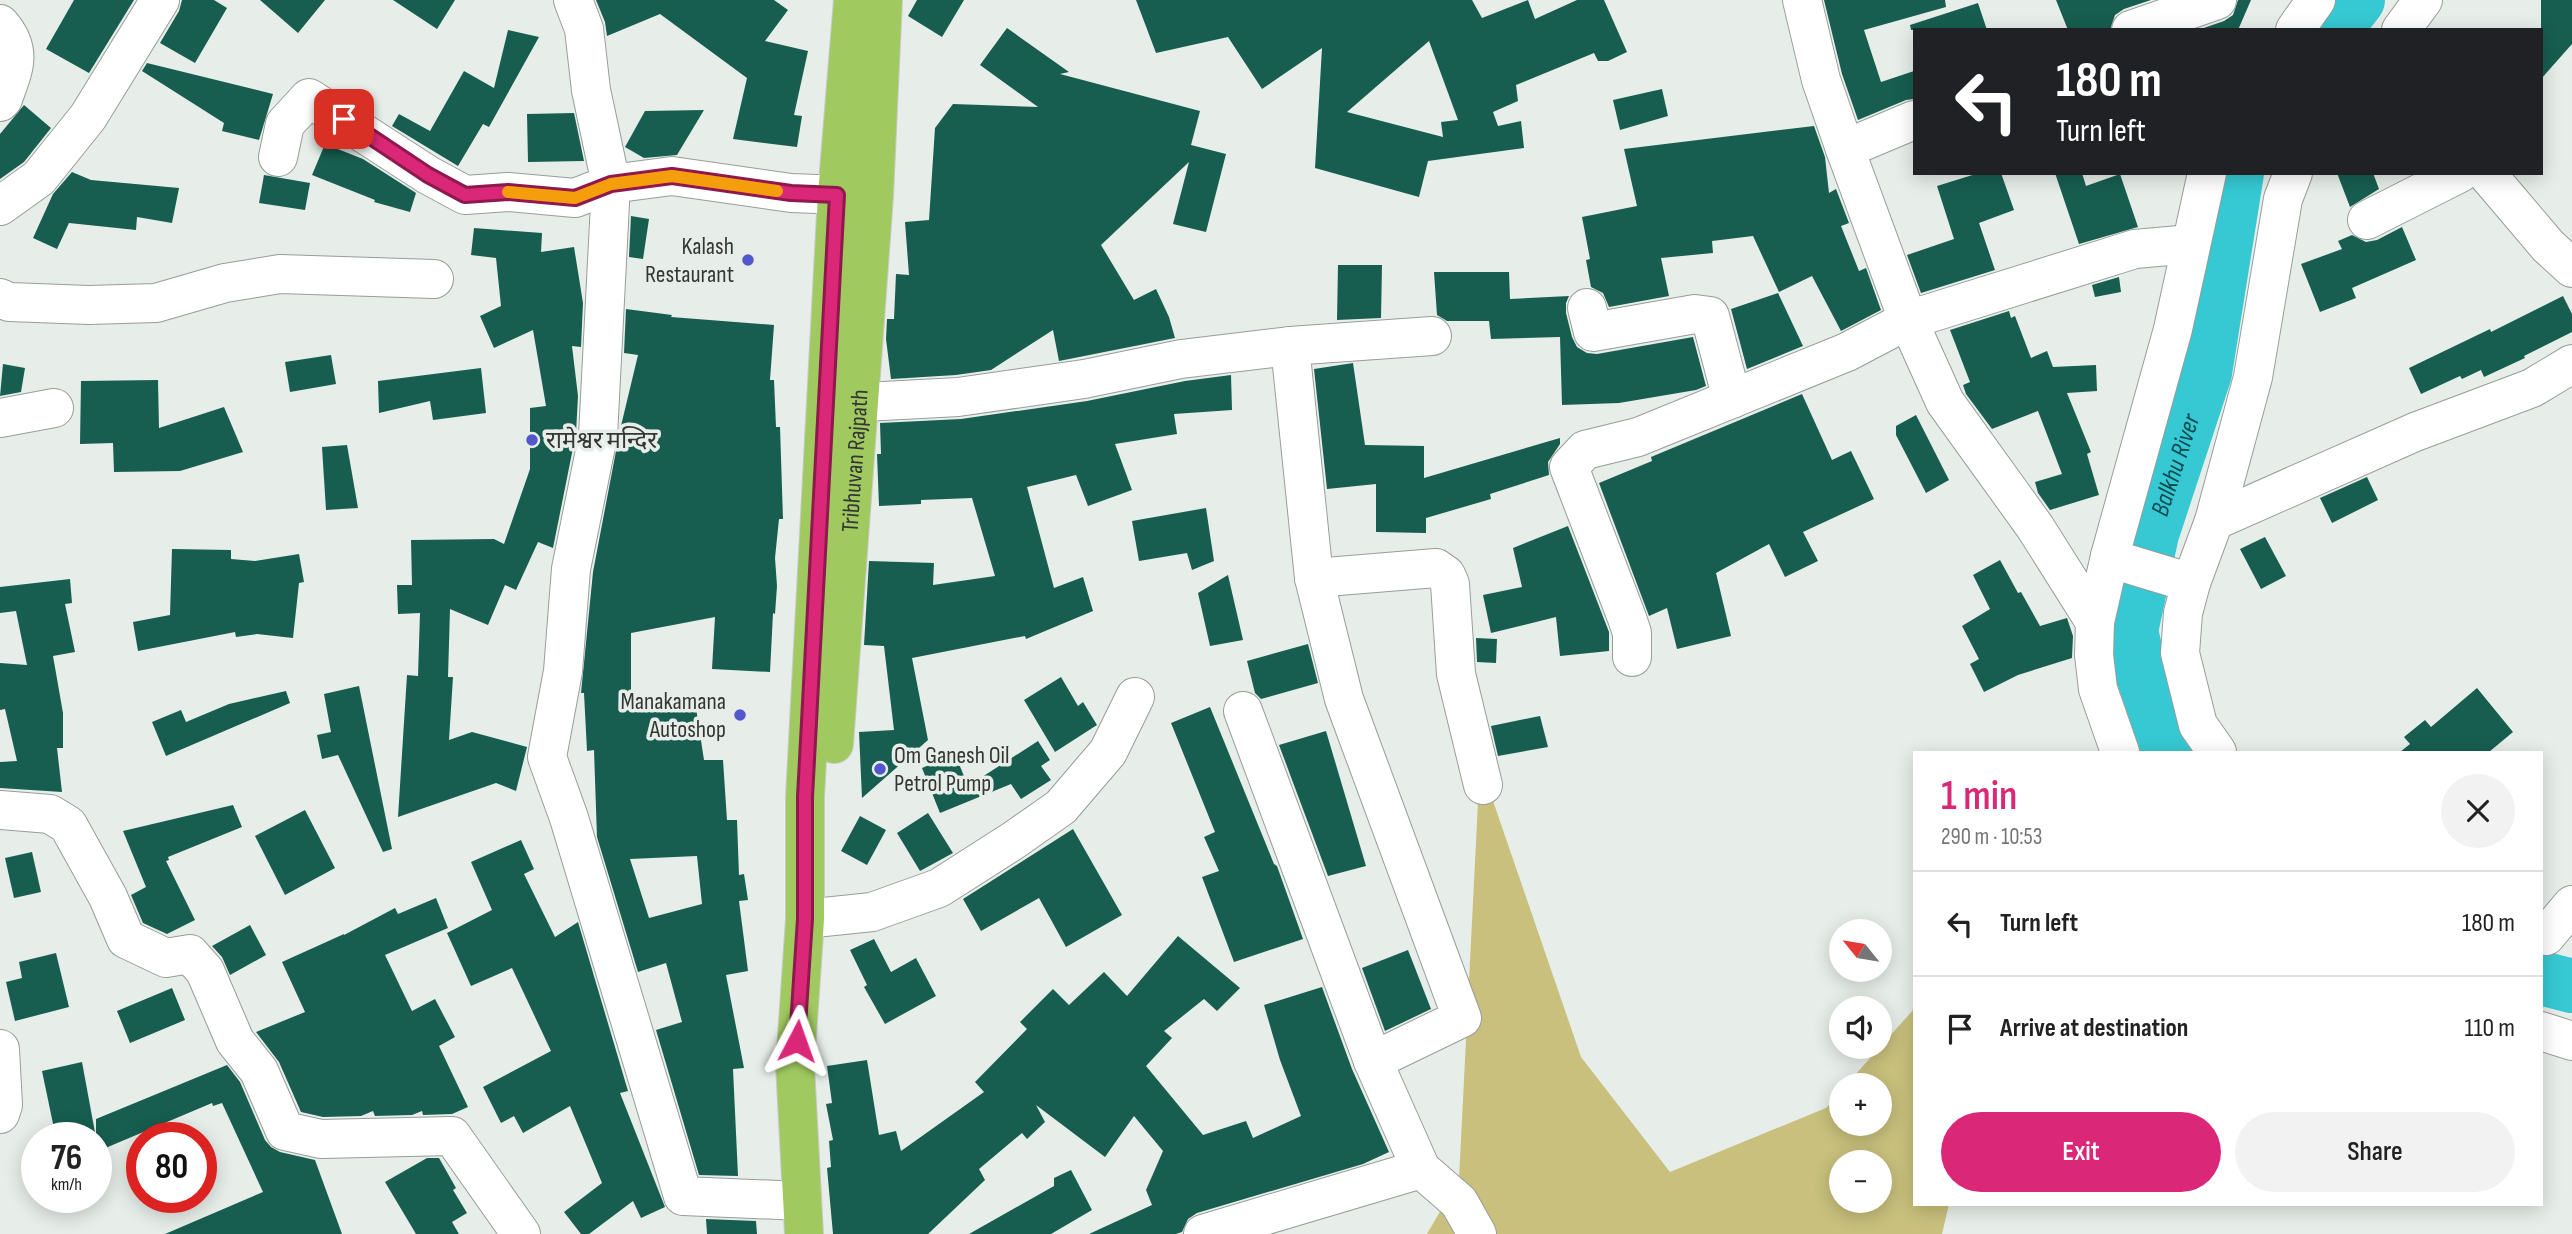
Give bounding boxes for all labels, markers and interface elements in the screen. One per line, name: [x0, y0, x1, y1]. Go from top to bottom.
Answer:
text: 180 m: [2056, 52, 2162, 111]
icon: left: [1941, 56, 2032, 147]
pin: [314, 89, 374, 149]
icon: arrive: [325, 100, 363, 138]
text: Turn left: [2056, 112, 2146, 151]
place label: Kalash Restaurant: [645, 232, 734, 289]
marker: Kalash Restaurant: [740, 252, 756, 268]
street label: Tribhuvan Rajpath: [836, 388, 875, 533]
water label: Balkhu River: [2145, 409, 2208, 520]
place label: रामेश्वर मन्दिर: [546, 426, 658, 455]
marker: रामेश्वर मन्दिर: [524, 432, 540, 448]
place label: Manakamana Autoshop: [620, 687, 726, 744]
marker: Manakamana Autoshop: [732, 707, 748, 723]
place label: Om Ganesh Oil Petrol Pump: [894, 741, 1010, 798]
marker: Om Ganesh Oil Petrol Pump: [872, 761, 888, 777]
text: 1 min: [1941, 771, 2017, 822]
button: close: [2441, 774, 2515, 848]
text: 290 m · 10:53: [1941, 823, 2042, 851]
icon: left: [1941, 905, 1979, 943]
text: Turn left: [2000, 908, 2078, 939]
text: 180 m: [2462, 908, 2515, 939]
north arrow: [1829, 919, 1892, 982]
map controls: [1829, 919, 1892, 1213]
button: sound: [1829, 996, 1892, 1059]
position arrow: [760, 1004, 834, 1078]
icon: arrive: [1941, 1010, 1979, 1048]
text: Arrive at destination: [2000, 1013, 2188, 1044]
text: 110 m: [2464, 1013, 2515, 1044]
button: +: [1829, 1073, 1892, 1136]
button: Exit: [1941, 1112, 2221, 1192]
button: Share: [2235, 1112, 2515, 1192]
speed limit sign: 80: [126, 1122, 217, 1213]
text: 76: [51, 1137, 82, 1180]
button: −: [1829, 1150, 1892, 1213]
text: km/h: [51, 1174, 82, 1195]

